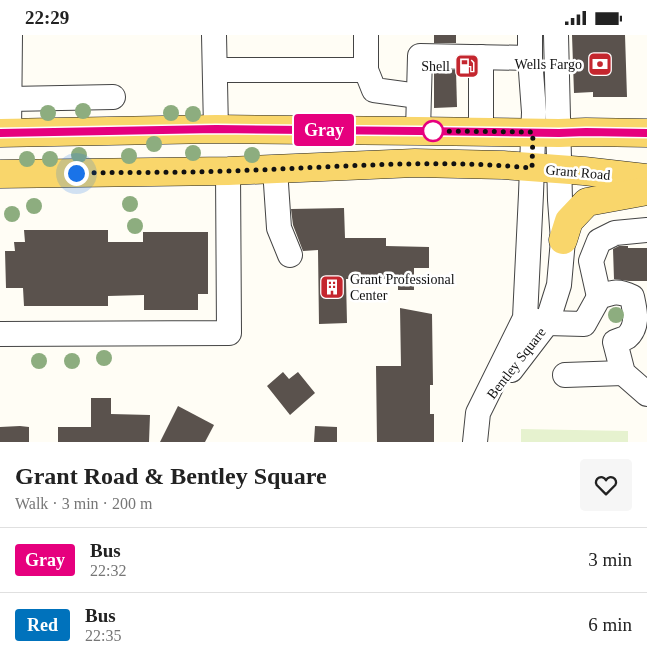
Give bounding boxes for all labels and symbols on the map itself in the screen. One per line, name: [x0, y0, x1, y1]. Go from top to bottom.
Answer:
bank icon: Wells Fargo: [587, 51, 613, 77]
fuel station icon: Shell: [454, 53, 480, 79]
place label: Wells Fargo: [515, 57, 582, 72]
place label: Shell: [421, 59, 450, 74]
line badge: Gray: [289, 114, 359, 146]
unlabelled marker: [422, 120, 444, 142]
your location: [64, 161, 89, 186]
street label: Grant Road: [545, 162, 611, 183]
place label: Grant Professional Center: [350, 272, 455, 303]
building icon: Grant Professional Center: [319, 274, 345, 300]
street label: Bentley Square: [484, 325, 549, 402]

